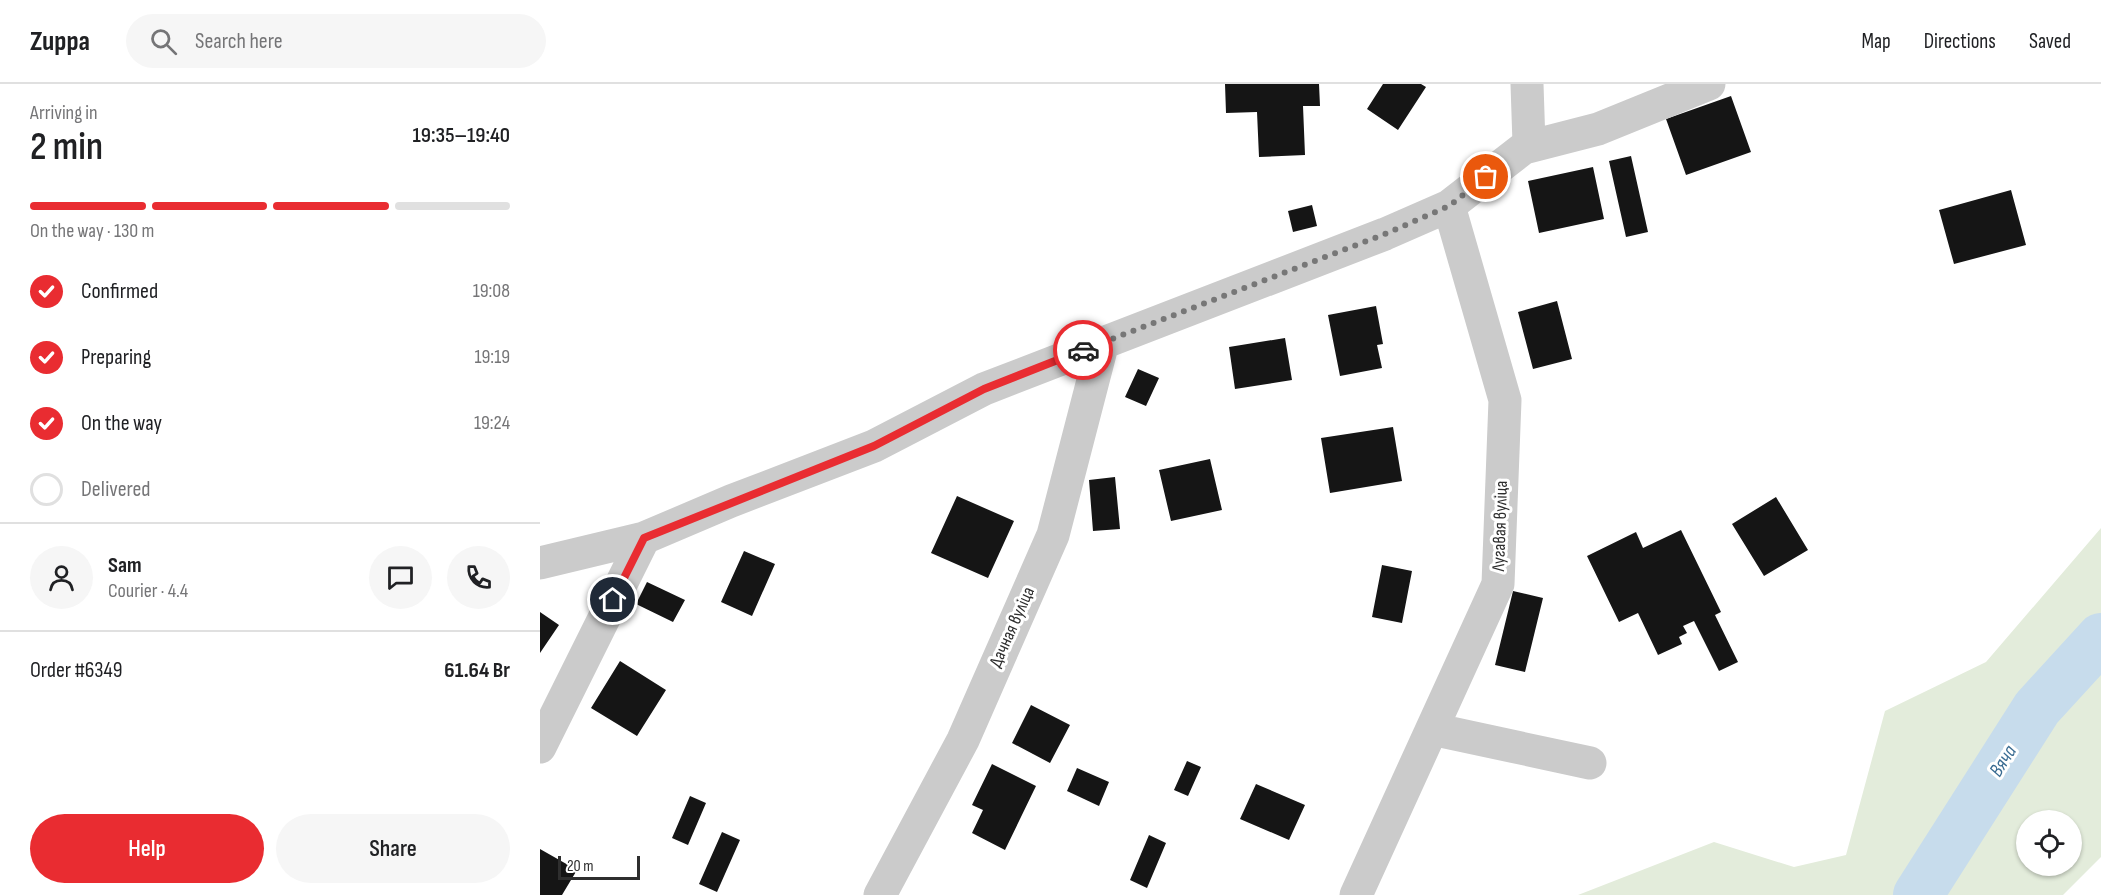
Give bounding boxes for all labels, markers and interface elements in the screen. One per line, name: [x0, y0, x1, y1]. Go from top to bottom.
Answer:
search box: [126, 14, 546, 68]
text: Zuppa: [30, 25, 90, 58]
icon: search: [147, 25, 180, 58]
text: Search here: [195, 28, 283, 55]
text: Map: [1861, 29, 1891, 54]
text: Directions: [1924, 29, 1996, 54]
text: Saved: [2029, 29, 2071, 54]
text: Arriving in: [30, 101, 98, 125]
text: 19:35–19:40: [413, 122, 510, 149]
text: 2 min: [30, 124, 103, 171]
pin: [1460, 151, 1511, 202]
icon: bag: [1469, 160, 1502, 193]
text: On the way · 130 m: [30, 219, 154, 243]
icon: check: [30, 275, 63, 308]
text: Confirmed: [81, 278, 158, 305]
text: 19:08: [473, 279, 510, 303]
courier: [1053, 320, 1113, 380]
icon: car: [1067, 334, 1100, 367]
icon: check: [30, 341, 63, 374]
text: Preparing: [81, 344, 151, 371]
text: 19:19: [475, 345, 510, 369]
icon: check: [30, 407, 63, 440]
text: On the way: [81, 410, 162, 437]
text: 19:24: [474, 411, 510, 435]
text: Delivered: [81, 476, 150, 503]
street label: Лугавая вуліца: [1488, 480, 1512, 573]
button: person: [30, 546, 93, 609]
button: chat: [369, 546, 432, 609]
button: phone: [447, 546, 510, 609]
text: Sam: [108, 552, 142, 579]
pin: [587, 574, 638, 625]
text: Courier · 4.4: [108, 579, 188, 603]
icon: home: [596, 583, 629, 616]
street label: Дачная вуліца: [985, 584, 1039, 670]
text: Order #6349: [30, 657, 123, 684]
text: 61.64 Br: [444, 657, 510, 684]
water label: Вяча: [1984, 741, 2022, 781]
map controls: [2016, 810, 2082, 876]
button: locate: [2016, 810, 2082, 876]
button: Help: [30, 814, 264, 883]
button: Share: [276, 814, 510, 883]
scale bar: [558, 853, 640, 880]
text: 20 m: [567, 857, 594, 876]

